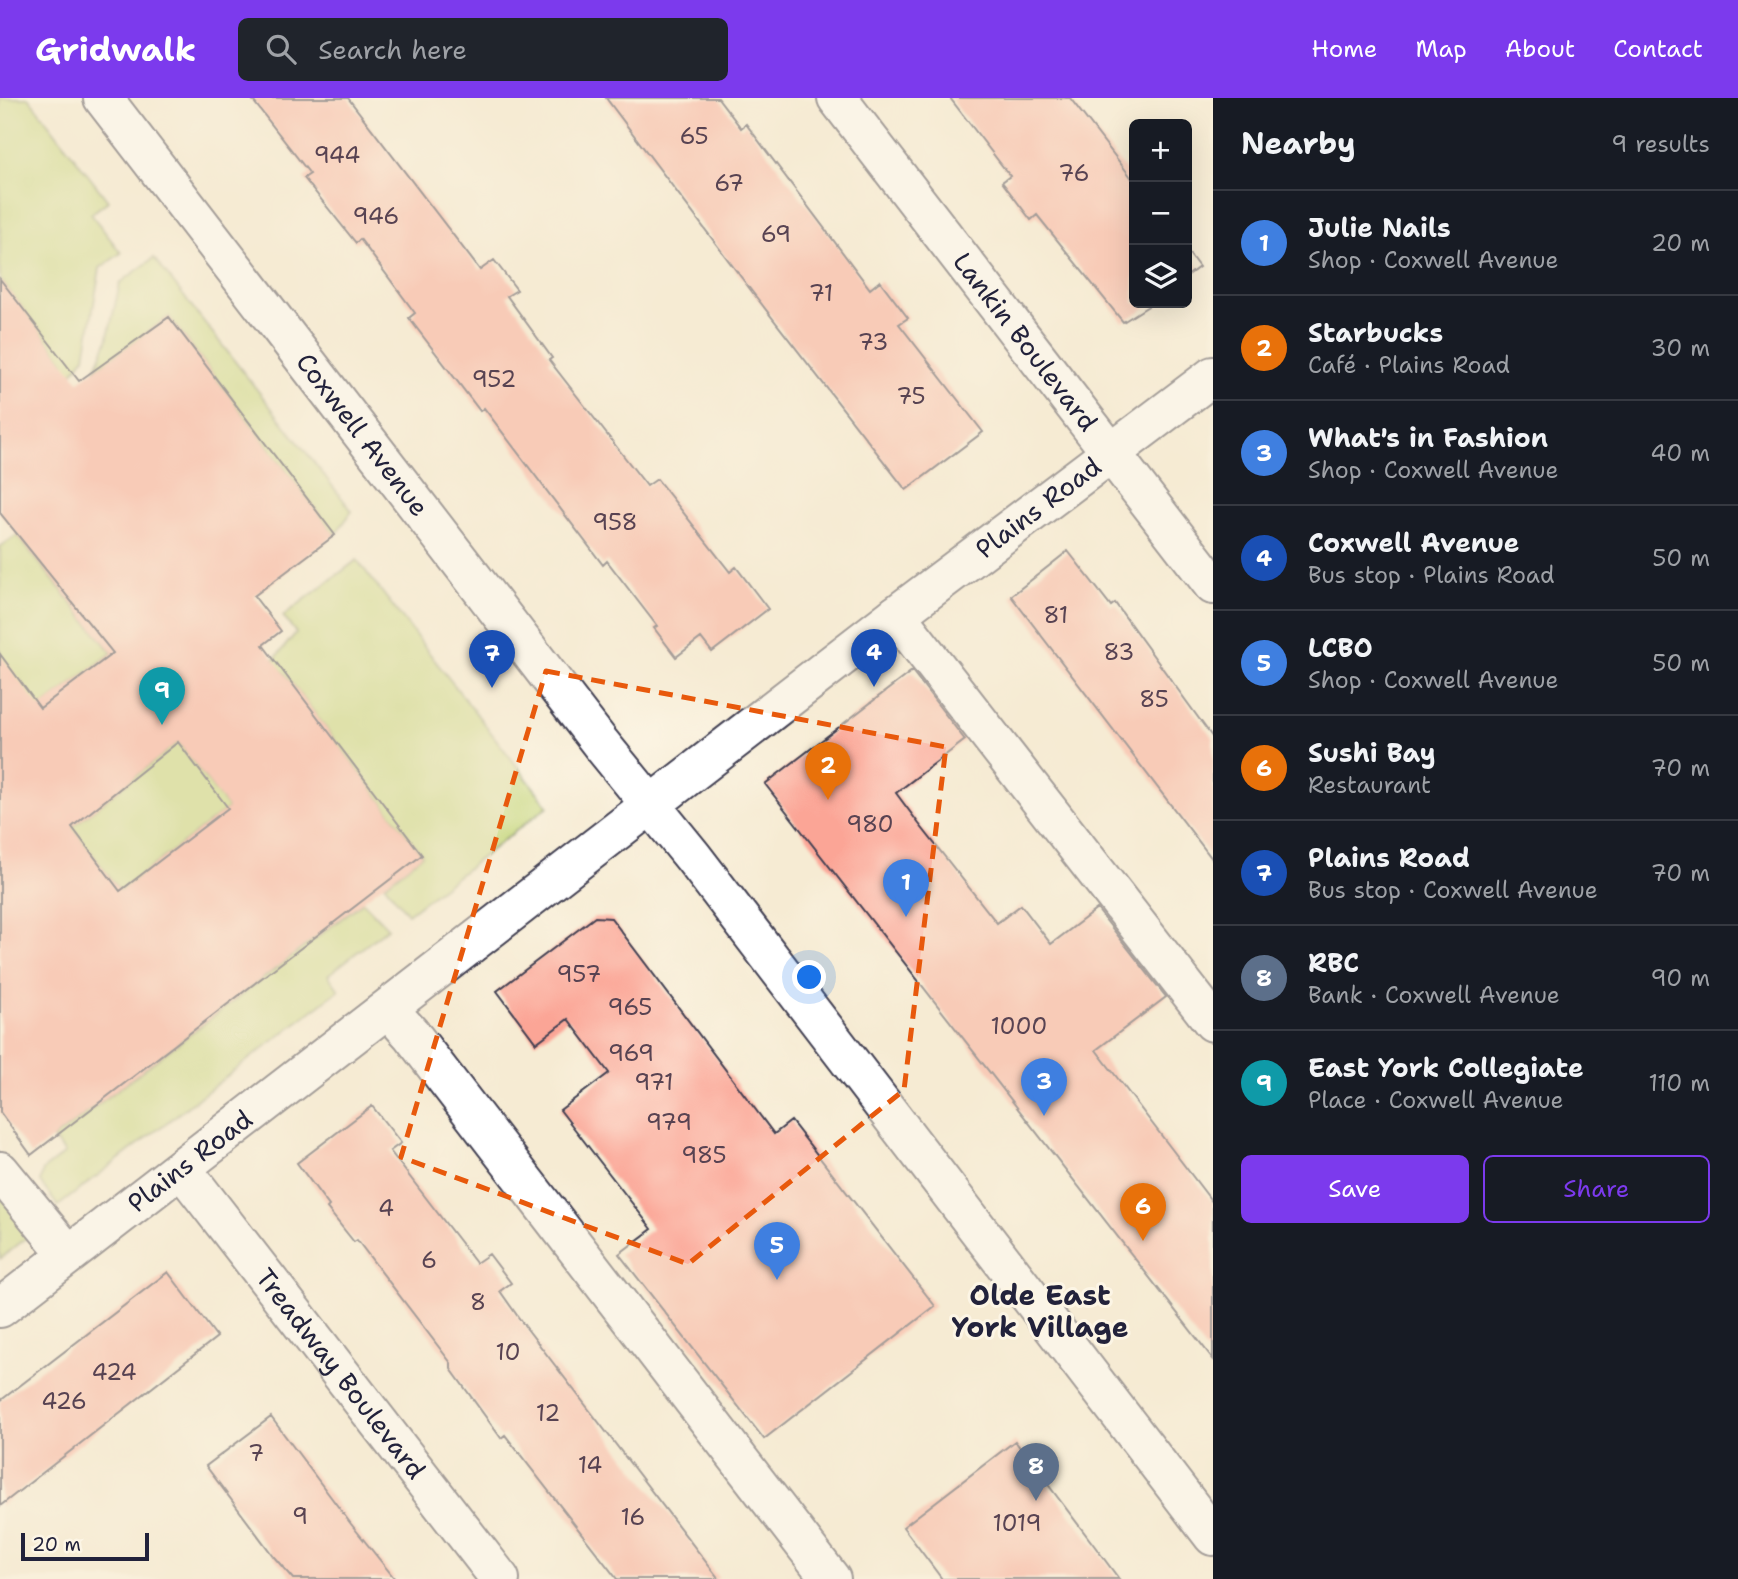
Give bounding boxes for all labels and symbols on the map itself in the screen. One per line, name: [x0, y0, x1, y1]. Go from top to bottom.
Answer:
house number: 65: [679, 121, 709, 151]
house number: 944: [314, 140, 360, 170]
house number: 76: [1058, 158, 1090, 188]
house number: 67: [714, 168, 744, 198]
house number: 946: [353, 201, 399, 231]
house number: 69: [761, 219, 791, 249]
street label: Lankin Boulevard: [945, 245, 1106, 438]
house number: 71: [809, 278, 833, 308]
house number: 73: [858, 327, 888, 357]
street label: Coxwell Avenue: [289, 345, 437, 523]
house number: 952: [472, 364, 516, 394]
house number: 75: [896, 381, 926, 411]
street label: Plains Road: [968, 449, 1108, 566]
house number: 958: [592, 507, 638, 537]
house number: 81: [1044, 600, 1068, 630]
pin: 4: [851, 629, 897, 687]
pin: 7: [469, 630, 515, 688]
house number: 83: [1104, 637, 1134, 667]
pin: 9: [139, 667, 185, 725]
house number: 85: [1139, 684, 1169, 714]
pin: 2: [805, 742, 851, 800]
house number: 980: [846, 809, 894, 839]
pin: 1: [883, 859, 929, 917]
house number: 957: [557, 959, 601, 989]
your location: [792, 960, 826, 994]
house number: 965: [608, 992, 652, 1022]
house number: 1000: [991, 1011, 1047, 1041]
house number: 969: [608, 1038, 654, 1068]
pin: 3: [1021, 1058, 1067, 1116]
house number: 971: [634, 1067, 674, 1097]
street label: Plains Road: [120, 1101, 259, 1220]
house number: 979: [646, 1107, 692, 1137]
house number: 985: [681, 1140, 727, 1170]
pin: 6: [1120, 1183, 1166, 1241]
house number: 4: [378, 1193, 394, 1223]
pin: 5: [754, 1222, 800, 1280]
house number: 6: [421, 1245, 437, 1275]
street label: Treadway Boulevard: [248, 1261, 434, 1486]
district label: Olde East York Village: [952, 1276, 1128, 1346]
house number: 8: [470, 1287, 486, 1317]
house number: 10: [495, 1337, 521, 1367]
house number: 424: [91, 1357, 137, 1387]
house number: 426: [41, 1386, 87, 1416]
house number: 12: [536, 1398, 560, 1428]
house number: 7: [248, 1438, 264, 1468]
pin: 8: [1013, 1443, 1059, 1501]
house number: 14: [578, 1450, 602, 1480]
house number: 9: [292, 1501, 308, 1531]
house number: 16: [621, 1502, 645, 1532]
house number: 1019: [992, 1508, 1042, 1538]
scale bar: [21, 1530, 149, 1562]

